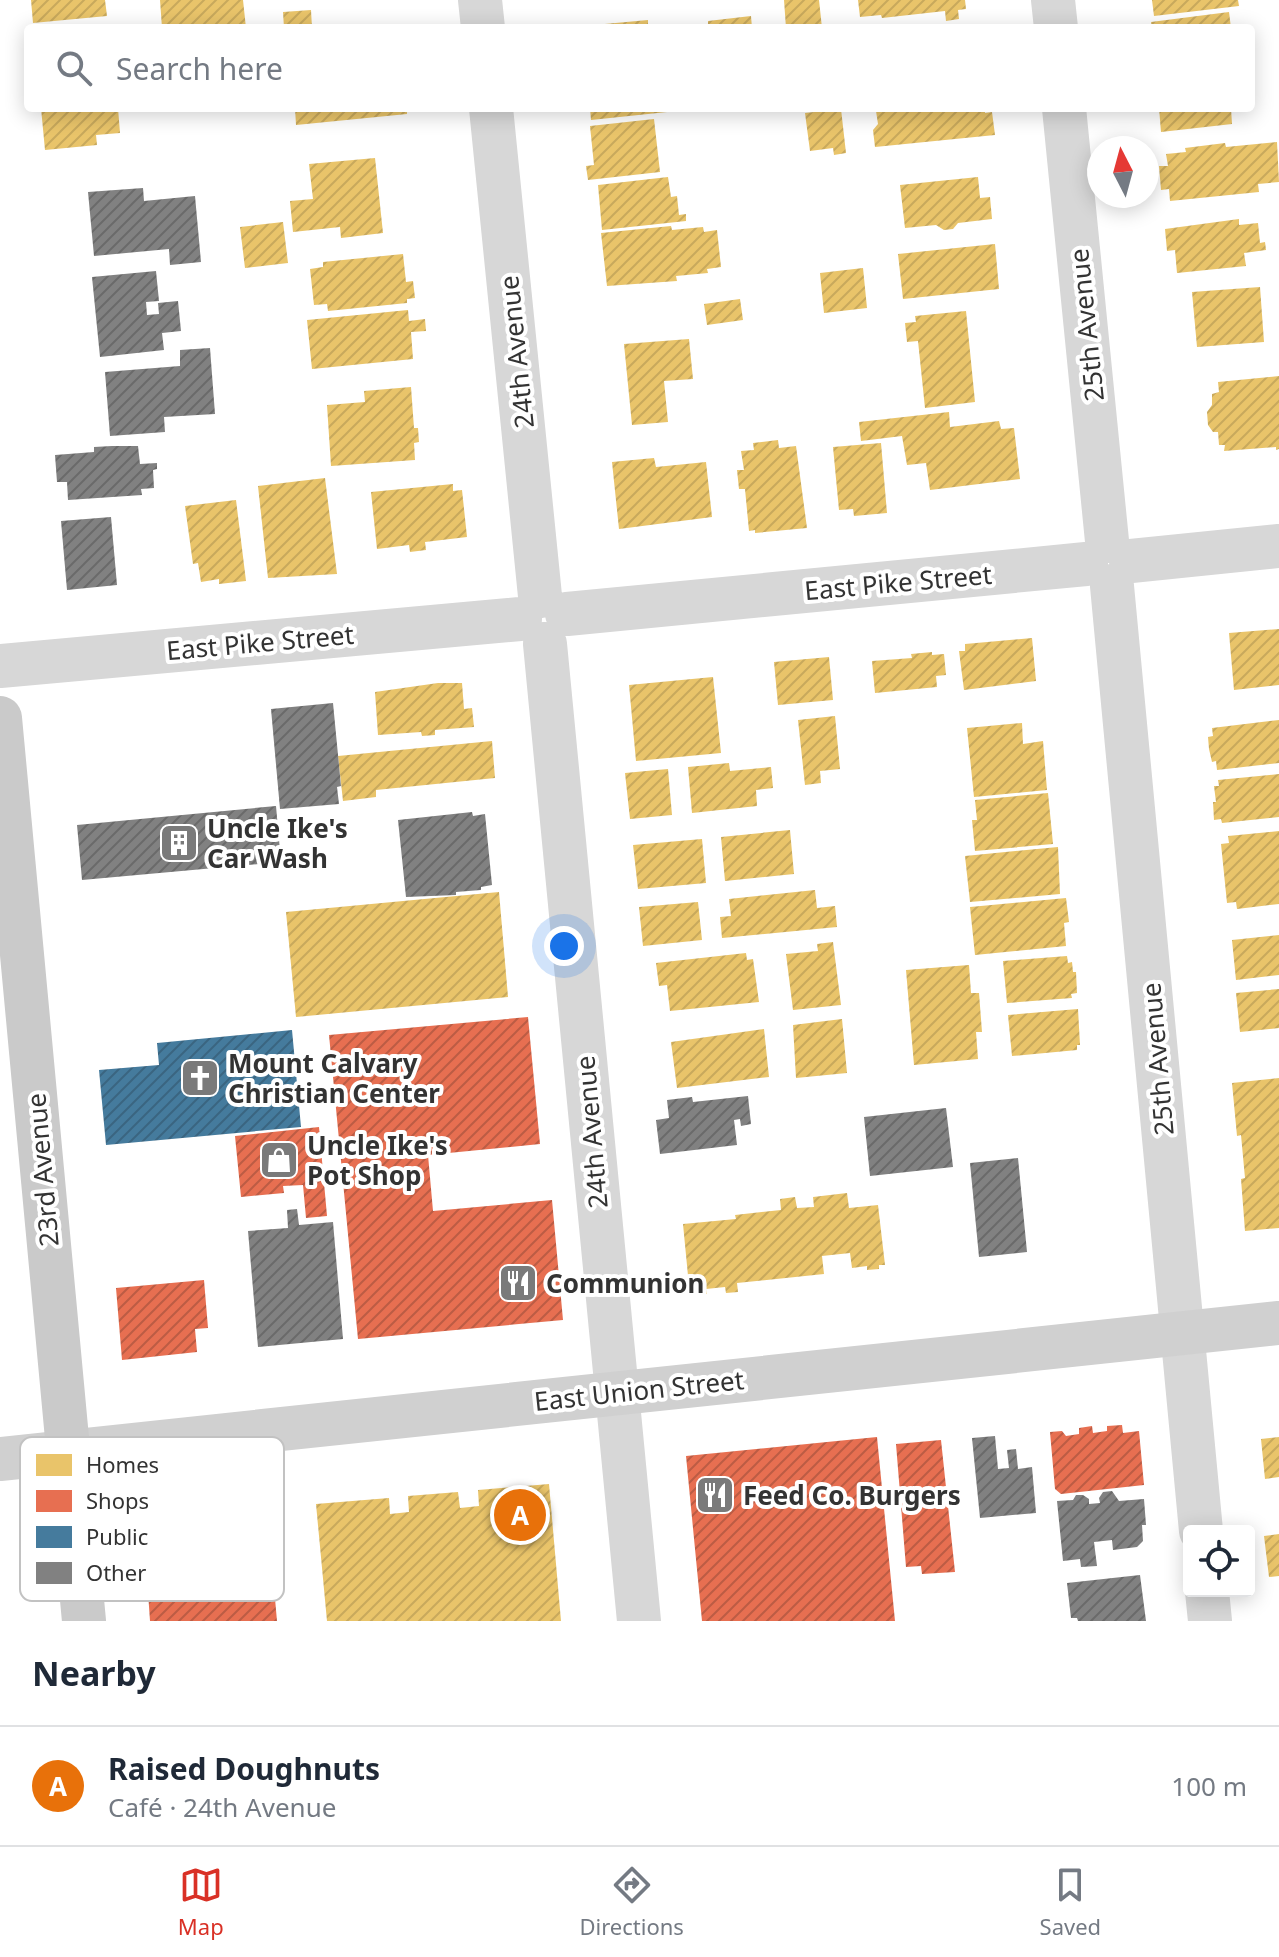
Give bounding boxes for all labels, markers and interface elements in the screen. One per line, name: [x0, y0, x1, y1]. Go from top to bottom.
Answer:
search box: [24, 24, 1255, 112]
icon: search: [52, 46, 96, 90]
text: Search here: [116, 48, 283, 89]
north arrow: [1087, 136, 1159, 208]
street label: 25th Avenue: [1060, 247, 1112, 403]
street label: 24th Avenue: [490, 274, 542, 430]
street label: East Pike Street: [803, 556, 993, 608]
street label: East Pike Street: [165, 616, 355, 668]
place label: Uncle Ike's Car Wash: [207, 810, 348, 876]
building icon: Uncle Ike's Car Wash: [158, 822, 200, 864]
your location: [544, 926, 584, 966]
street label: 25th Avenue: [1132, 981, 1182, 1137]
place label: Mount Calvary Christian Center: [228, 1045, 440, 1111]
street label: 24th Avenue: [566, 1054, 616, 1210]
church icon: Mount Calvary Christian Center: [179, 1057, 221, 1099]
street label: 23rd Avenue: [17, 1092, 67, 1248]
place label: Uncle Ike's Pot Shop: [307, 1127, 448, 1193]
shop icon: Uncle Ike's Pot Shop: [258, 1139, 300, 1181]
restaurant icon: Communion: [497, 1262, 539, 1304]
place label: Communion: [546, 1265, 704, 1301]
street label: East Union Street: [532, 1361, 746, 1419]
legend: [20, 1437, 284, 1601]
text: Homes: [86, 1449, 159, 1479]
restaurant icon: Feed Co. Burgers: [694, 1474, 736, 1516]
place label: Feed Co. Burgers: [743, 1477, 961, 1513]
text: Shops: [86, 1485, 149, 1515]
pin: A: [494, 1485, 546, 1545]
text: Public: [86, 1521, 148, 1551]
map controls: [1183, 1525, 1255, 1597]
button: locate: [1183, 1525, 1255, 1597]
text: Other: [86, 1557, 146, 1587]
text: Nearby: [32, 1650, 156, 1696]
text: Raised Doughnuts: [108, 1748, 380, 1789]
text: A: [49, 1768, 67, 1804]
text: 100 m: [1171, 1768, 1247, 1804]
text: Café · 24th Avenue: [108, 1789, 336, 1825]
tab: Map: [178, 1863, 224, 1941]
tab: Directions: [579, 1863, 684, 1941]
tab: Saved: [1040, 1863, 1101, 1941]

